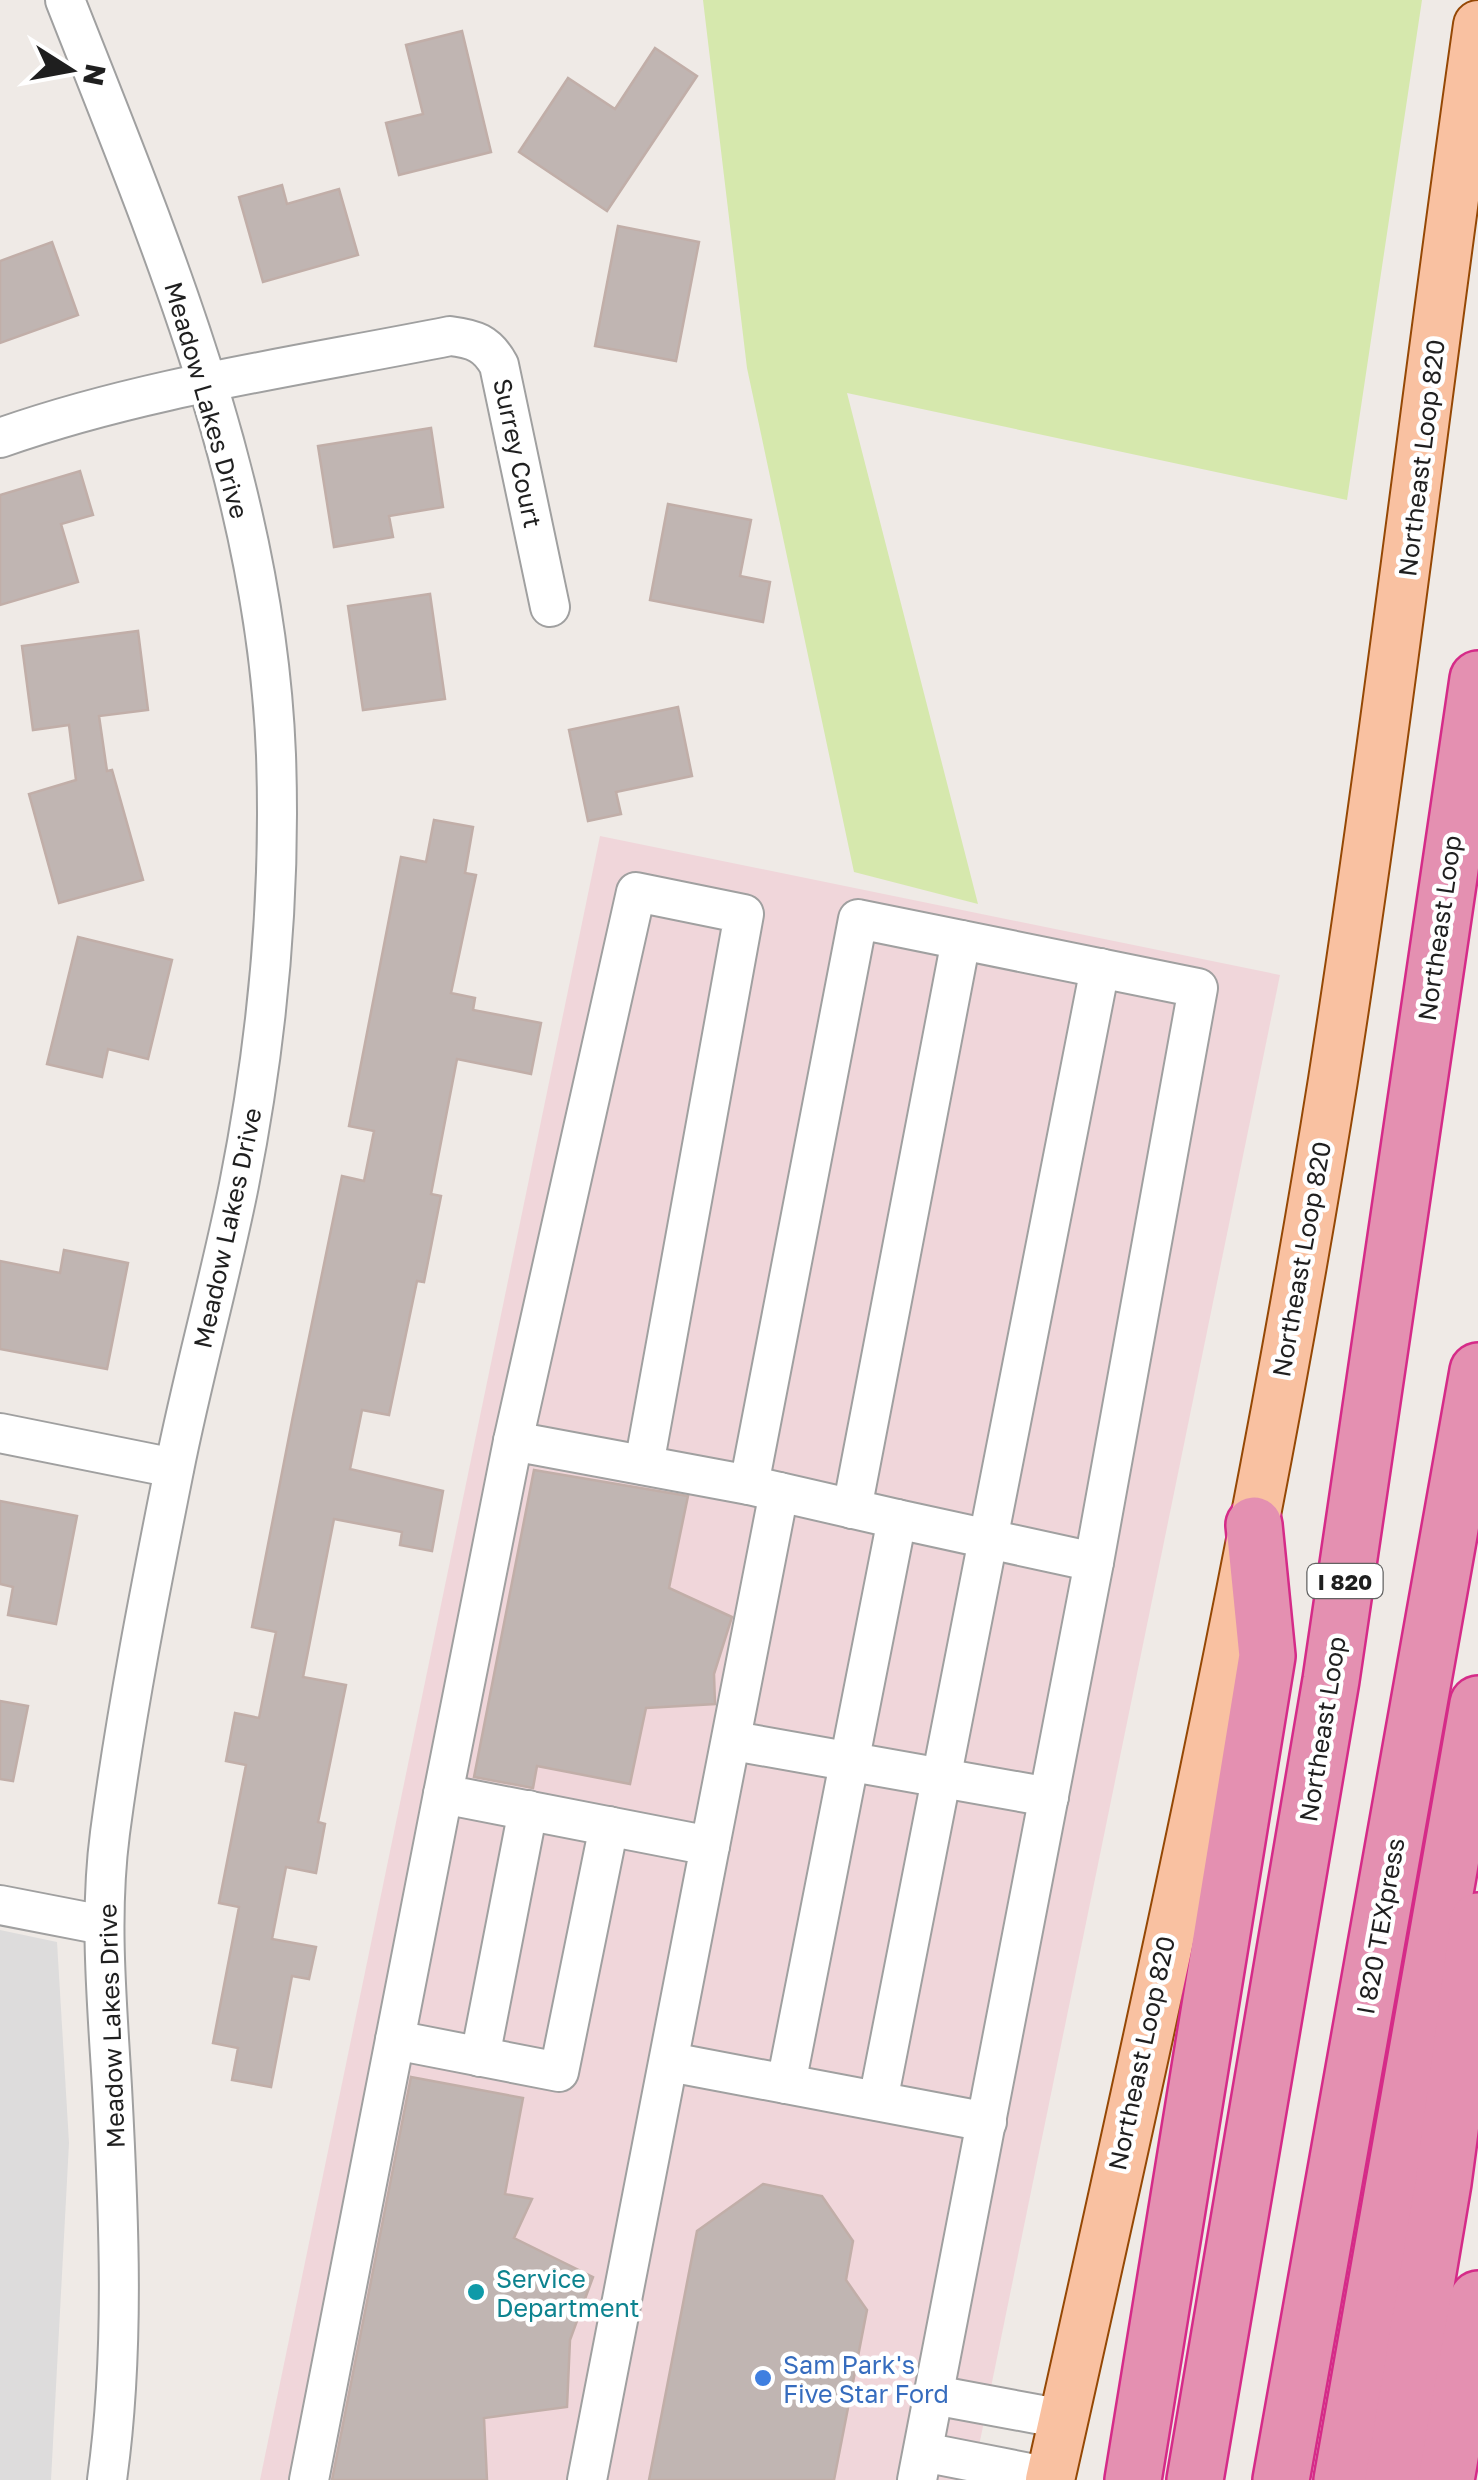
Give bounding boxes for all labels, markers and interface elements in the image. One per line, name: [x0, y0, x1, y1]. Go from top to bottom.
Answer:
north arrow: [20, 20, 120, 120]
text: N: [77, 61, 113, 88]
street label: Meadow Lakes Drive: [158, 278, 256, 522]
street label: Northeast Loop 820: [1391, 338, 1451, 578]
street label: Surrey Court: [487, 375, 549, 531]
street label: Northeast Loop: [1411, 833, 1467, 1023]
street label: Meadow Lakes Drive: [186, 1105, 268, 1351]
street label: Northeast Loop 820: [1265, 1139, 1337, 1379]
road number: I 820: [1308, 1564, 1382, 1598]
street label: Northeast Loop: [1292, 1634, 1352, 1824]
street label: I 820 TEXpress: [1349, 1835, 1411, 2017]
street label: Meadow Lakes Drive: [91, 1903, 131, 2149]
street label: Northeast Loop 820: [1101, 1933, 1181, 2173]
place label: Service Department: [496, 2263, 640, 2323]
marker: Service Department: [465, 2281, 487, 2303]
place label: Sam Park's Five Star Ford: [783, 2349, 949, 2409]
marker: Sam Park's Five Star Ford: [752, 2367, 774, 2389]

